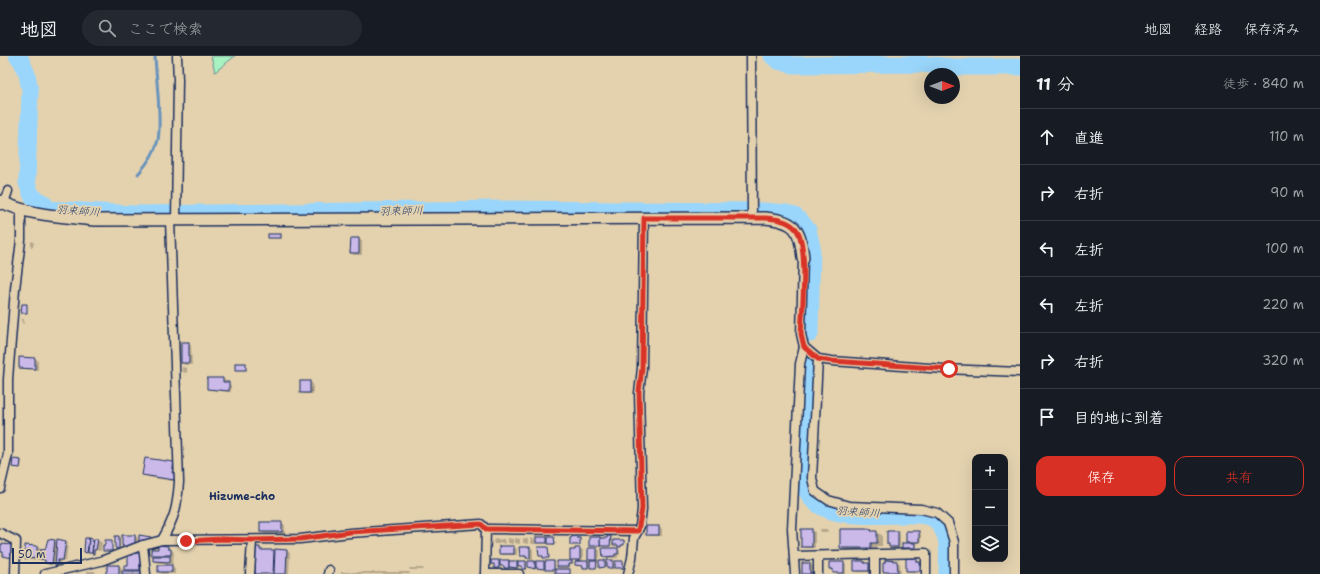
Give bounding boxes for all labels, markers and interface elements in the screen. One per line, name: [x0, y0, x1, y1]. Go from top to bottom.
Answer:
search box: [82, 10, 362, 46]
text: 地図: [20, 17, 58, 42]
icon: search: [96, 17, 118, 39]
text: ここで検索: [128, 19, 203, 39]
text: 地図: [1144, 20, 1172, 38]
text: 経路: [1194, 20, 1222, 38]
text: 保存済み: [1244, 20, 1300, 38]
north arrow: [924, 68, 960, 104]
text: 11 分: [1036, 73, 1074, 95]
text: 徒歩 · 840 m: [1223, 75, 1304, 92]
icon: ahead: [1036, 126, 1058, 148]
text: 直進: [1074, 128, 1104, 148]
text: 110 m: [1269, 128, 1304, 145]
icon: right: [1036, 182, 1058, 204]
text: 右折: [1074, 184, 1104, 204]
text: 90 m: [1270, 184, 1304, 201]
water label: 羽束師川: [56, 202, 100, 220]
water label: 羽束師川: [379, 203, 423, 219]
icon: left: [1036, 238, 1058, 260]
text: 左折: [1074, 240, 1104, 260]
text: 100 m: [1265, 240, 1304, 257]
icon: left: [1036, 294, 1058, 316]
text: 左折: [1074, 296, 1104, 316]
text: 220 m: [1262, 296, 1304, 313]
icon: right: [1036, 350, 1058, 372]
text: 右折: [1074, 352, 1104, 372]
text: 320 m: [1262, 352, 1304, 369]
route start: [940, 360, 958, 378]
icon: arrive: [1036, 406, 1058, 428]
text: 目的地に到着: [1074, 408, 1164, 428]
map controls: [972, 454, 1008, 562]
button: +: [972, 454, 1008, 490]
button: 保存: [1036, 456, 1166, 496]
button: 共有: [1174, 456, 1304, 496]
district label: Hizume-cho: [209, 489, 275, 504]
button: −: [972, 490, 1008, 526]
water label: 羽束師川: [836, 503, 880, 521]
button: layers: [972, 526, 1008, 562]
route end: [177, 532, 195, 550]
scale bar: [12, 546, 82, 565]
text: 50 m: [18, 547, 46, 562]

